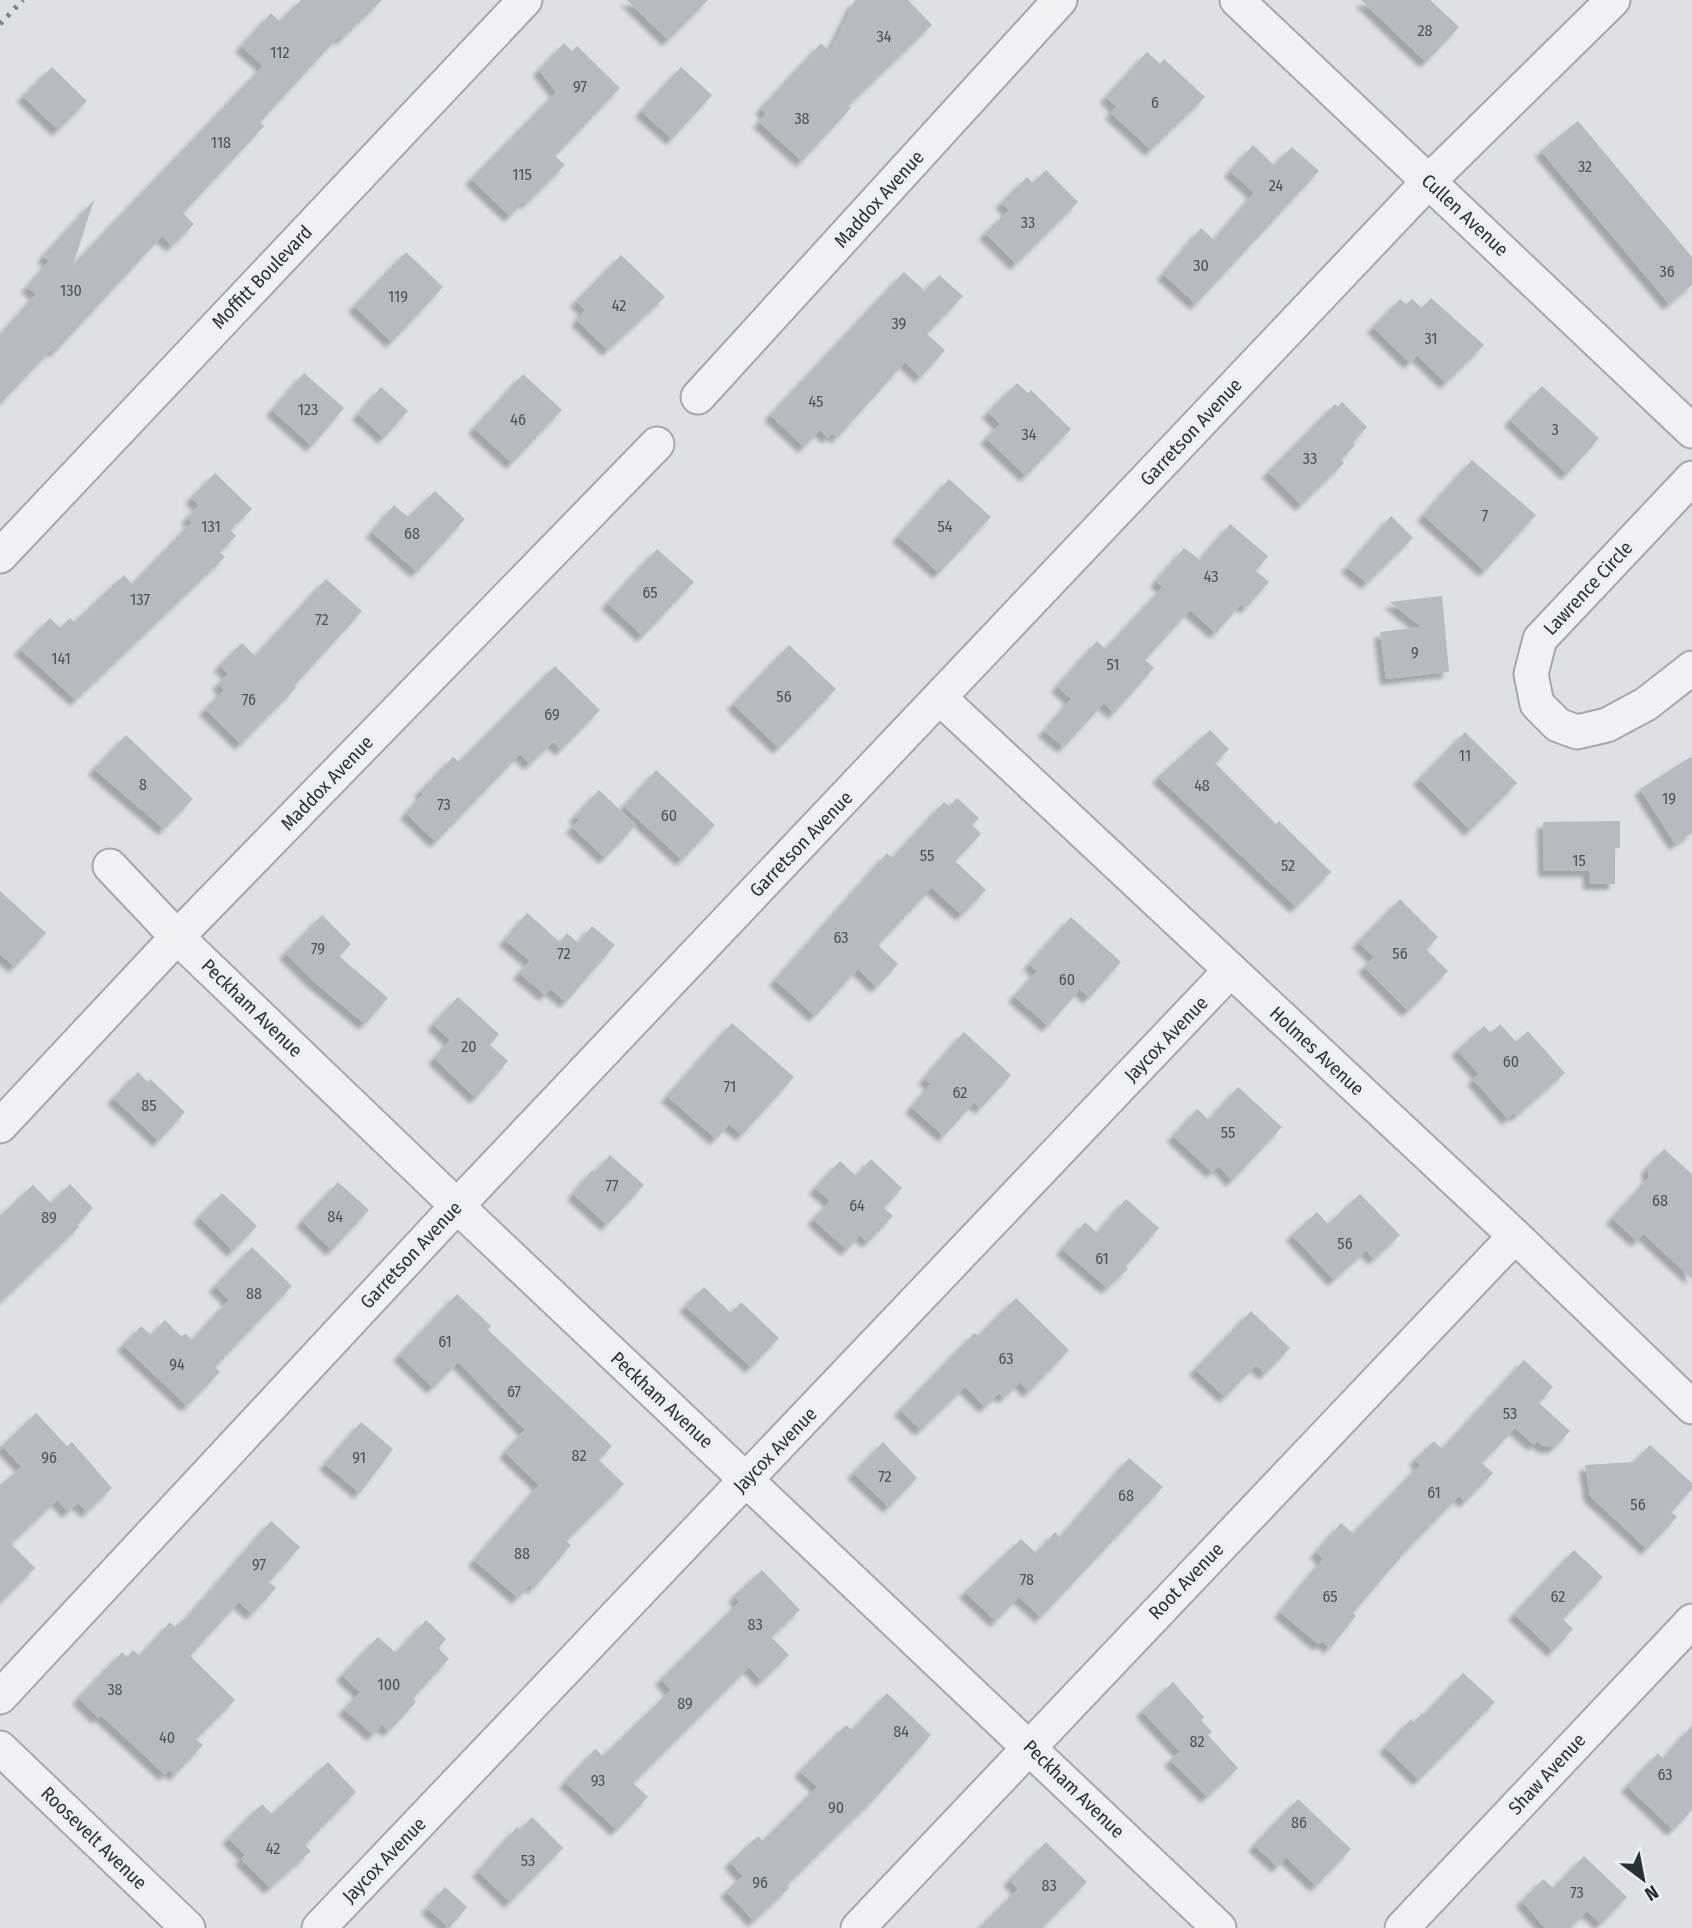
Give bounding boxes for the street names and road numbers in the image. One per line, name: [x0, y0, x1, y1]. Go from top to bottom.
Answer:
street label: Maddox Avenue: [829, 146, 929, 252]
street label: Cullen Avenue: [1417, 169, 1513, 261]
street label: Moffitt Boulevard: [207, 221, 317, 333]
street label: Garretson Avenue: [1135, 374, 1247, 490]
street label: Lawrence Circle: [1539, 536, 1637, 640]
street label: Maddox Avenue: [276, 731, 378, 835]
street label: Garretson Avenue: [745, 786, 857, 902]
street label: Peckham Avenue: [197, 954, 307, 1062]
street label: Jaycox Avenue: [1119, 991, 1213, 1087]
street label: Holmes Avenue: [1265, 1002, 1369, 1100]
street label: Garretson Avenue: [355, 1197, 467, 1313]
street label: Peckham Avenue: [606, 1347, 718, 1453]
street label: Jaycox Avenue: [728, 1402, 822, 1498]
street label: Root Avenue: [1144, 1538, 1228, 1624]
street label: Shaw Avenue: [1504, 1729, 1590, 1819]
street label: Peckham Avenue: [1019, 1735, 1129, 1843]
street label: Roosevelt Avenue: [36, 1782, 152, 1894]
street label: Jaycox Avenue: [337, 1812, 431, 1908]

